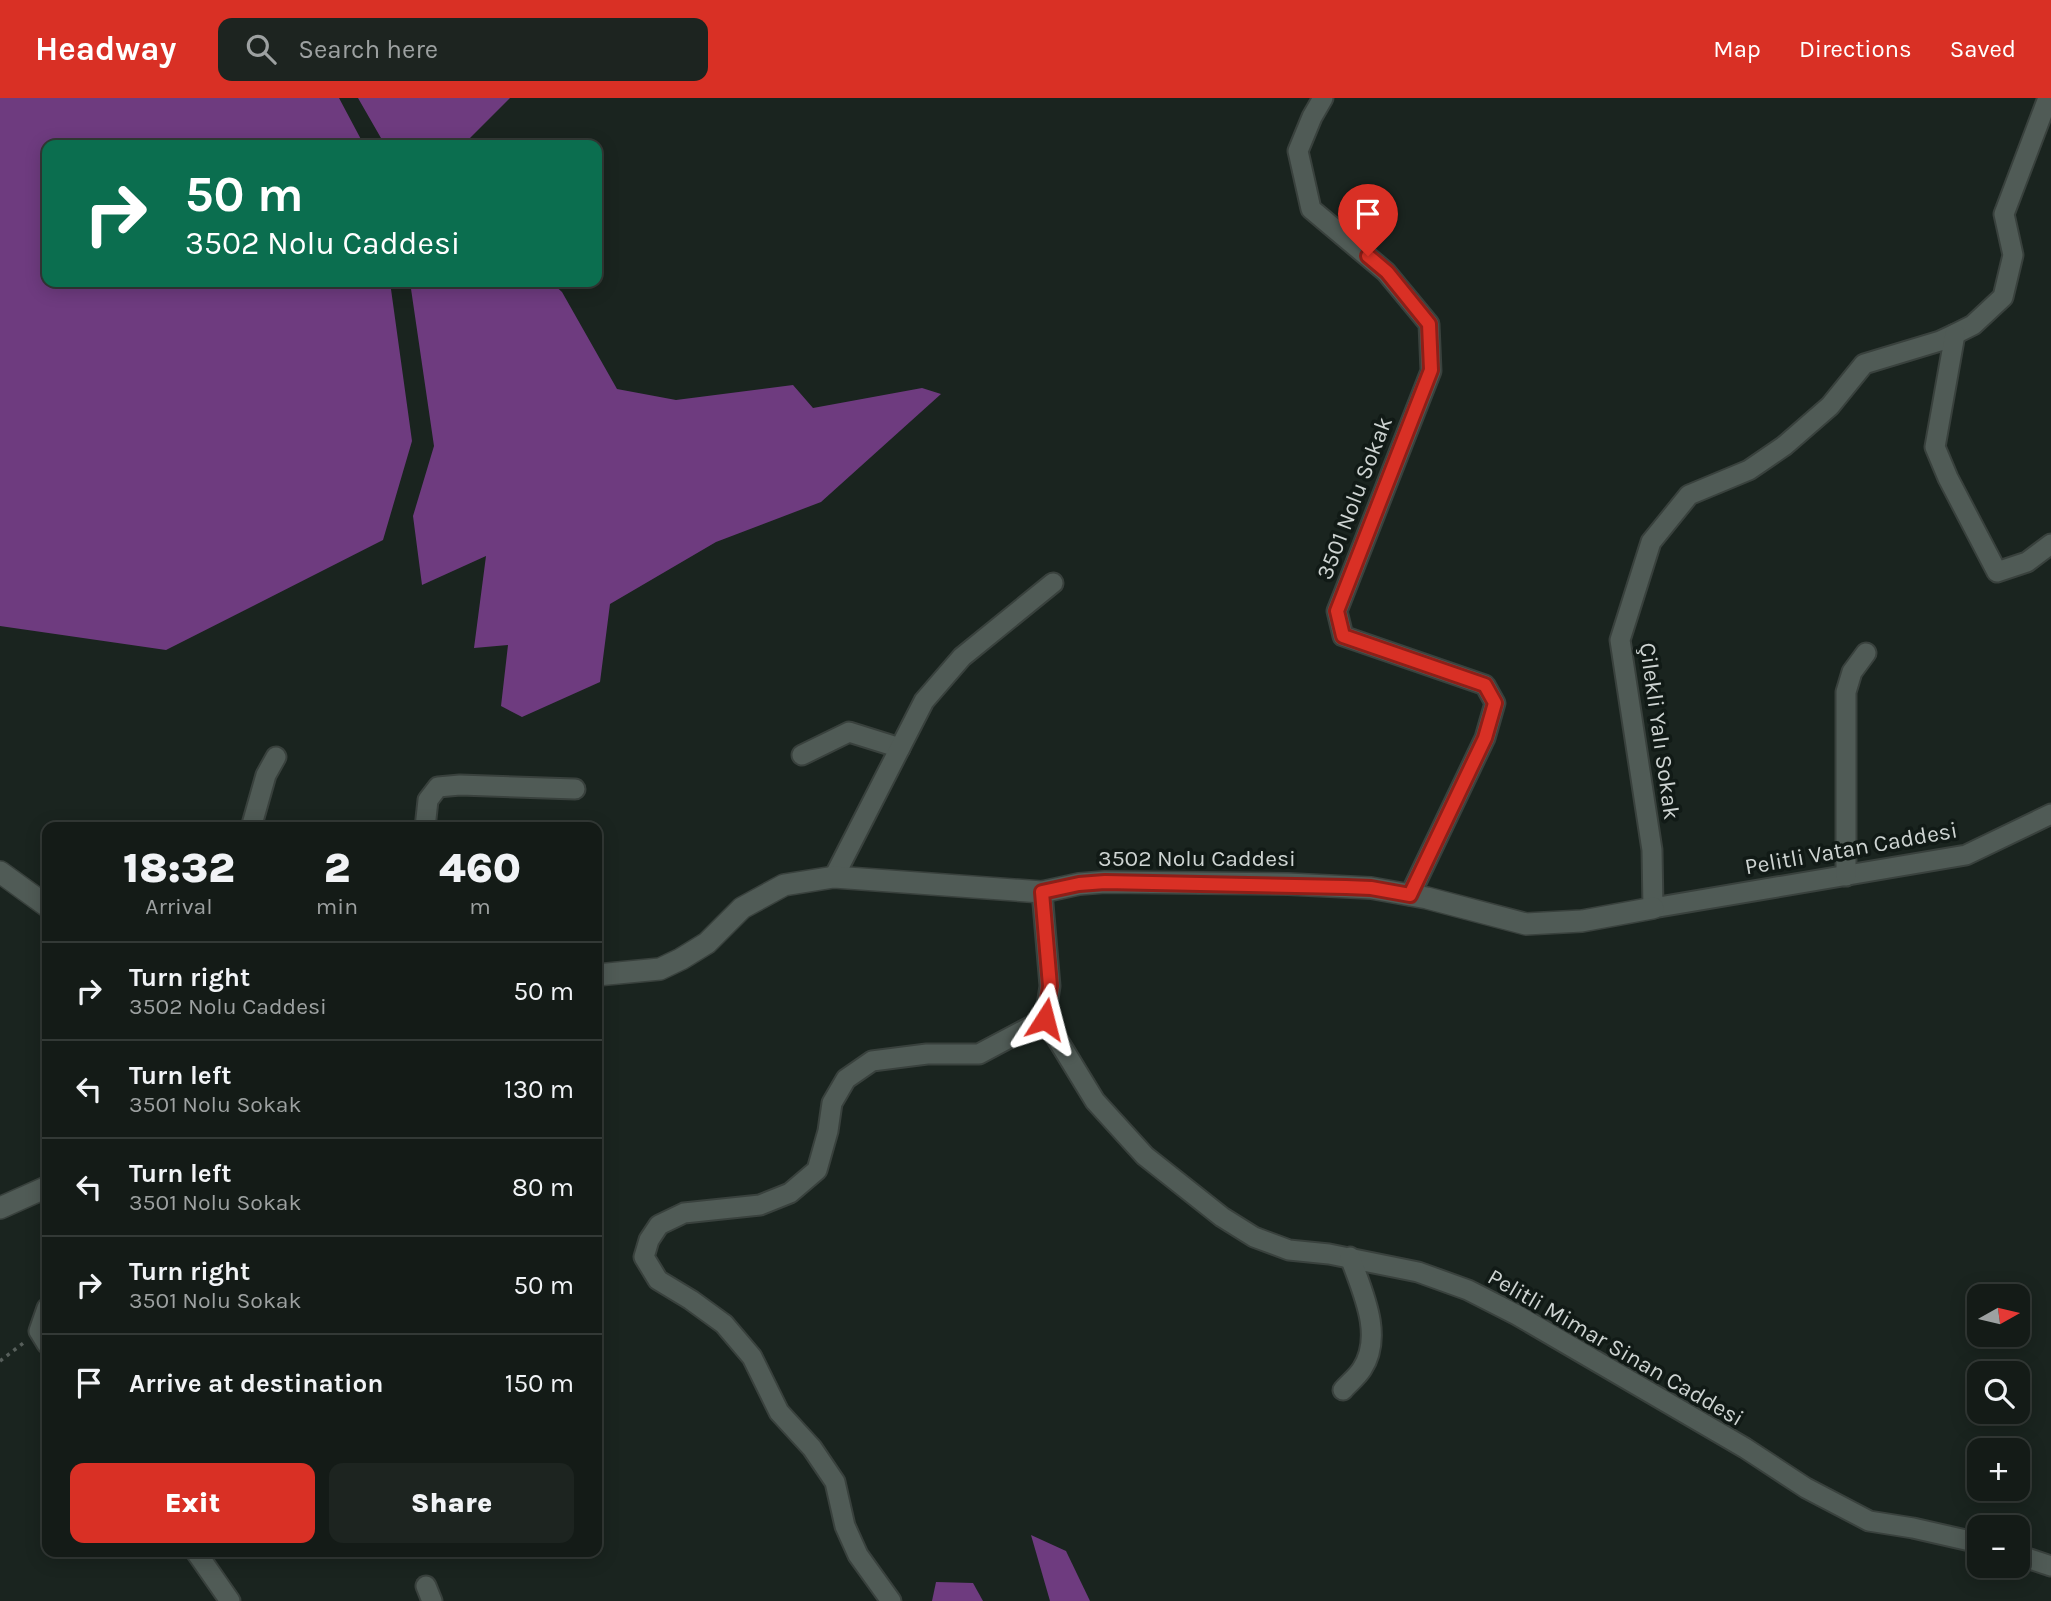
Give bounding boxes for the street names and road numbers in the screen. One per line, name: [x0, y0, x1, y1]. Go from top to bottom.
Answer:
street label: 3501 Nolu Sokak: [1311, 413, 1398, 584]
street label: Çilekli Yalı Sokak: [1634, 641, 1685, 821]
street label: Pelitli Vatan Caddesi: [1743, 816, 1960, 881]
street label: 3502 Nolu Caddesi: [1098, 845, 1296, 872]
street label: Pelitli Mimar Sinan Caddesi: [1483, 1263, 1748, 1432]

